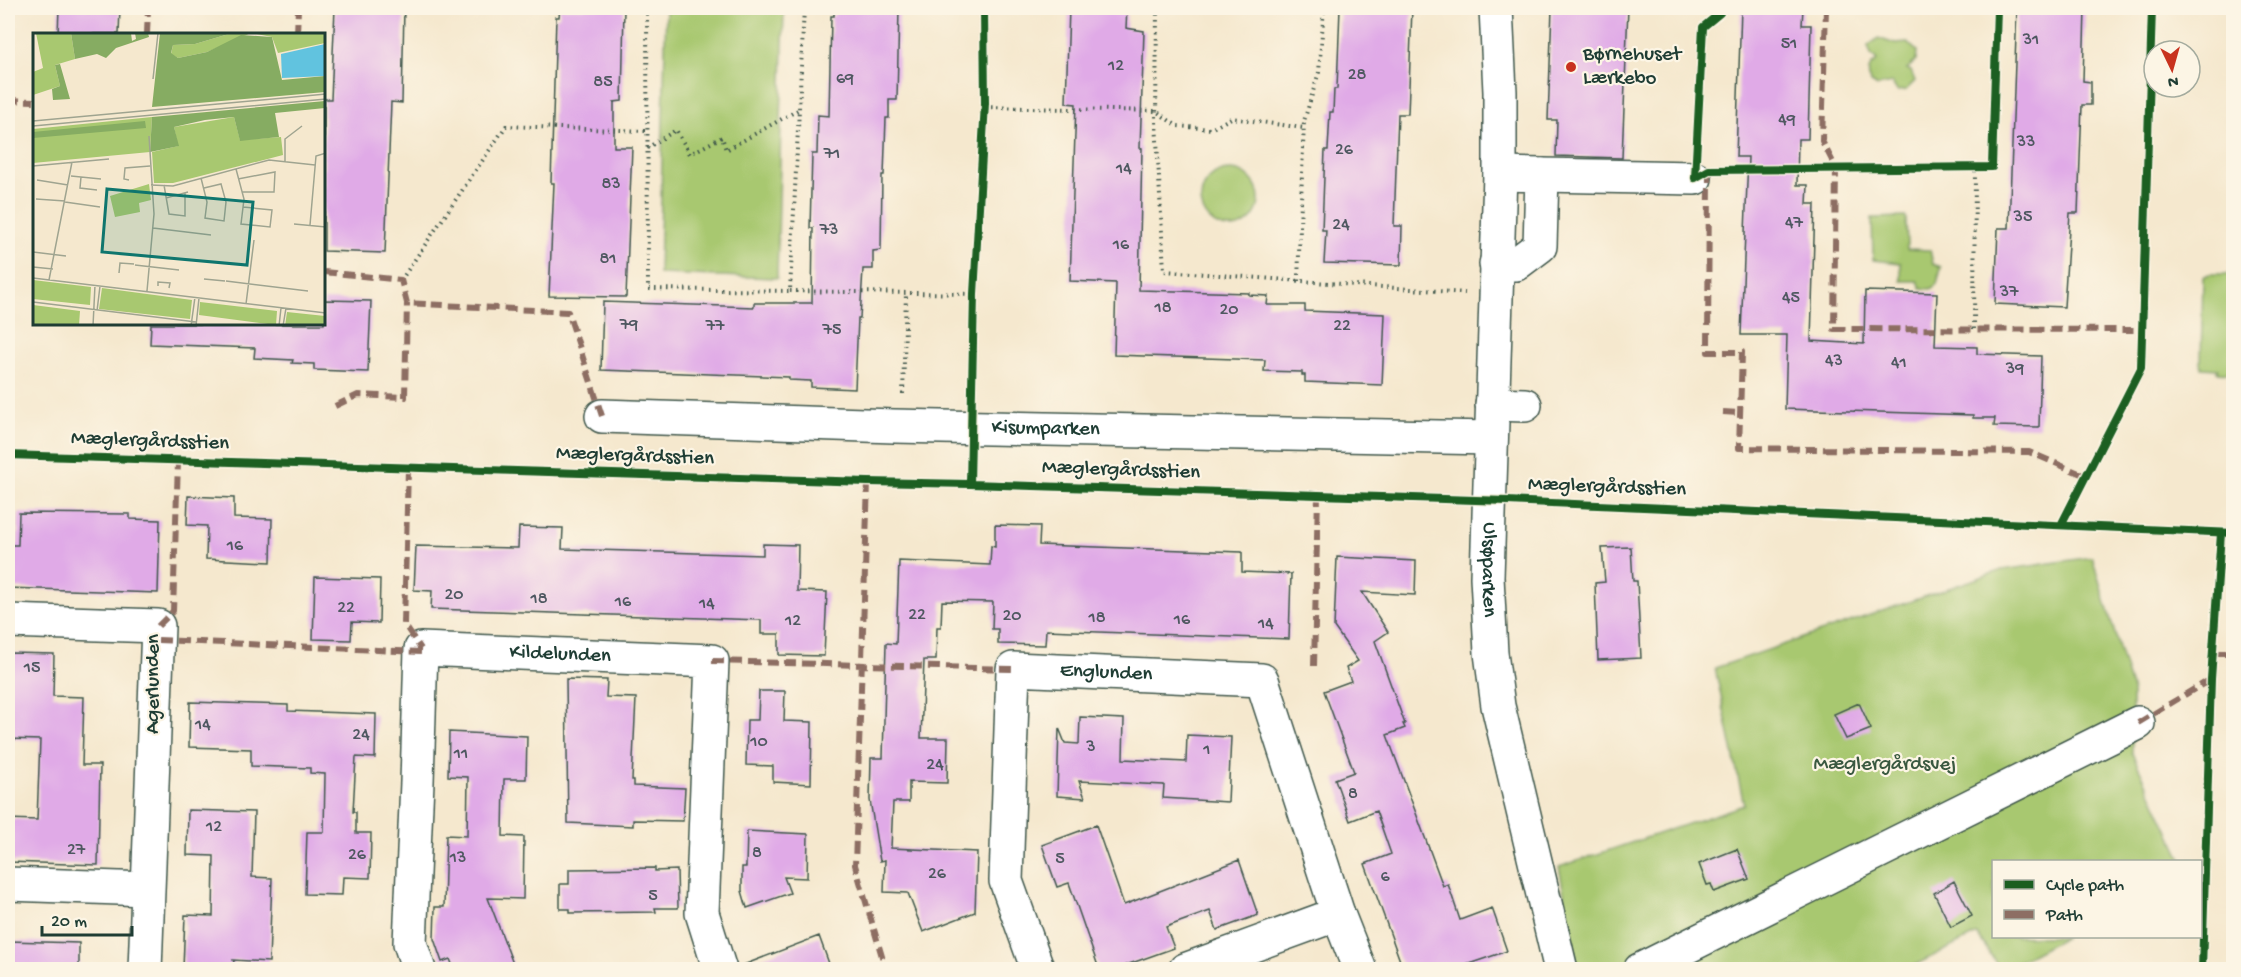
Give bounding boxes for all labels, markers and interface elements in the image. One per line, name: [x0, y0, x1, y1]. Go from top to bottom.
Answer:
house number: 31: [2022, 30, 2039, 51]
inset map: [33, 33, 326, 326]
house number: 51: [1781, 34, 1797, 55]
north arrow: [2142, 39, 2202, 99]
place label: Børnehuset Lærkebo: [1582, 43, 1684, 92]
house number: 12: [1107, 56, 1124, 77]
marker: Børnehuset Lærkebo: [1564, 60, 1578, 74]
house number: 28: [1348, 65, 1366, 86]
house number: 69: [836, 69, 854, 90]
text: N: [2166, 71, 2179, 90]
house number: 85: [593, 72, 613, 93]
house number: 49: [1778, 110, 1796, 131]
house number: 33: [2016, 132, 2035, 153]
house number: 26: [1335, 140, 1354, 161]
house number: 71: [823, 144, 840, 165]
house number: 14: [1115, 159, 1132, 180]
house number: 83: [601, 174, 621, 195]
house number: 35: [2013, 207, 2032, 228]
house number: 47: [1785, 213, 1804, 234]
house number: 24: [1332, 215, 1350, 236]
house number: 73: [819, 220, 838, 241]
house number: 16: [1112, 235, 1130, 256]
house number: 81: [599, 249, 617, 270]
house number: 37: [1999, 282, 2019, 303]
house number: 45: [1782, 288, 1800, 309]
house number: 18: [1153, 298, 1172, 319]
house number: 20: [1219, 300, 1239, 321]
house number: 79: [619, 315, 638, 336]
house number: 77: [705, 316, 725, 337]
house number: 22: [1333, 316, 1351, 337]
house number: 75: [822, 320, 841, 341]
house number: 43: [1825, 351, 1843, 372]
house number: 41: [1891, 353, 1907, 374]
house number: 39: [2005, 359, 2024, 380]
street label: Kisumparken: [991, 415, 1100, 443]
street label: Mæglergårdsstien: [70, 427, 230, 457]
street label: Mæglergårdsstien: [555, 442, 715, 472]
street label: Mæglergårdsstien: [1041, 456, 1201, 486]
street label: Mæglergårdsstien: [1527, 473, 1687, 503]
street label: Ulsøparken: [1474, 522, 1502, 618]
house number: 16: [226, 536, 244, 557]
house number: 20: [444, 585, 464, 606]
house number: 18: [529, 589, 548, 610]
house number: 16: [614, 592, 632, 613]
house number: 14: [698, 594, 715, 615]
house number: 22: [337, 598, 355, 619]
house number: 22: [908, 605, 926, 626]
house number: 20: [1002, 606, 1022, 627]
house number: 18: [1087, 608, 1106, 629]
house number: 16: [1173, 610, 1191, 631]
house number: 12: [784, 611, 801, 632]
house number: 14: [1257, 614, 1274, 635]
street label: Agerlunden: [142, 634, 167, 734]
street label: Kildelunden: [509, 640, 611, 669]
house number: 15: [23, 658, 40, 679]
street label: Englunden: [1059, 659, 1153, 688]
house number: 14: [194, 715, 211, 736]
house number: 24: [352, 725, 370, 746]
house number: 10: [749, 732, 768, 753]
house number: 3: [1085, 737, 1096, 758]
house number: 1: [1202, 740, 1211, 761]
house number: 11: [453, 744, 468, 765]
park label: Mæglergårdsvej: [1814, 753, 1956, 778]
house number: 24: [926, 755, 944, 776]
house number: 8: [1348, 784, 1358, 805]
house number: 12: [205, 817, 222, 838]
house number: 27: [67, 840, 86, 861]
house number: 8: [752, 843, 762, 864]
house number: 26: [348, 845, 367, 866]
house number: 13: [449, 848, 466, 869]
house number: 5: [1055, 849, 1065, 870]
legend: [1992, 860, 2202, 938]
house number: 26: [928, 864, 947, 885]
house number: 6: [1380, 867, 1390, 888]
text: Cycle path: [2046, 876, 2124, 897]
house number: 5: [648, 886, 658, 907]
scale bar: [42, 899, 132, 937]
text: Path: [2045, 906, 2083, 927]
text: 20 m: [51, 912, 87, 933]

